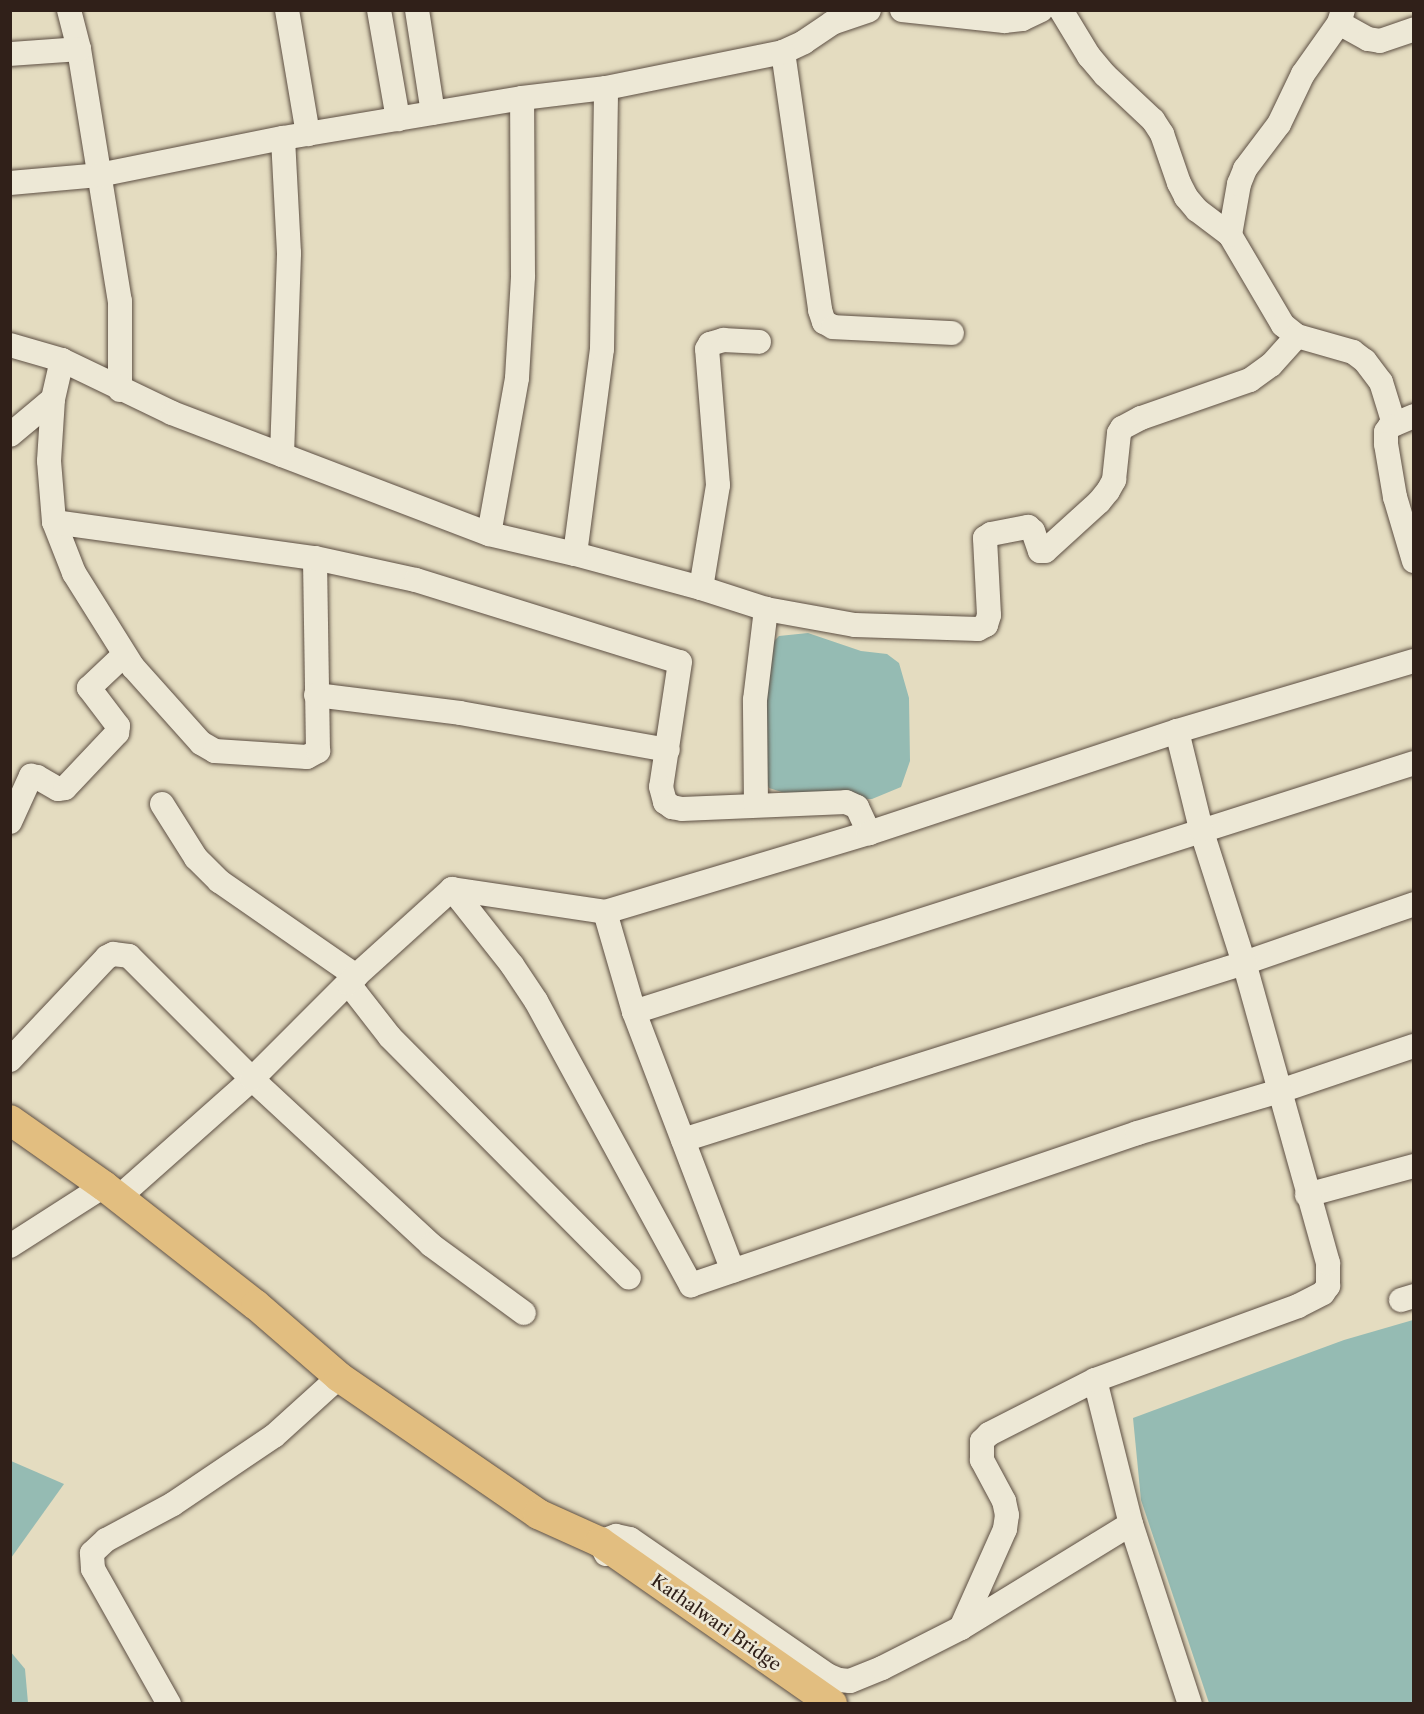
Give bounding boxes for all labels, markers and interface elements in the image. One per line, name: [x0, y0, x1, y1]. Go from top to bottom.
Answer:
street label: Kathalwari Bridge: [647, 1570, 785, 1676]

